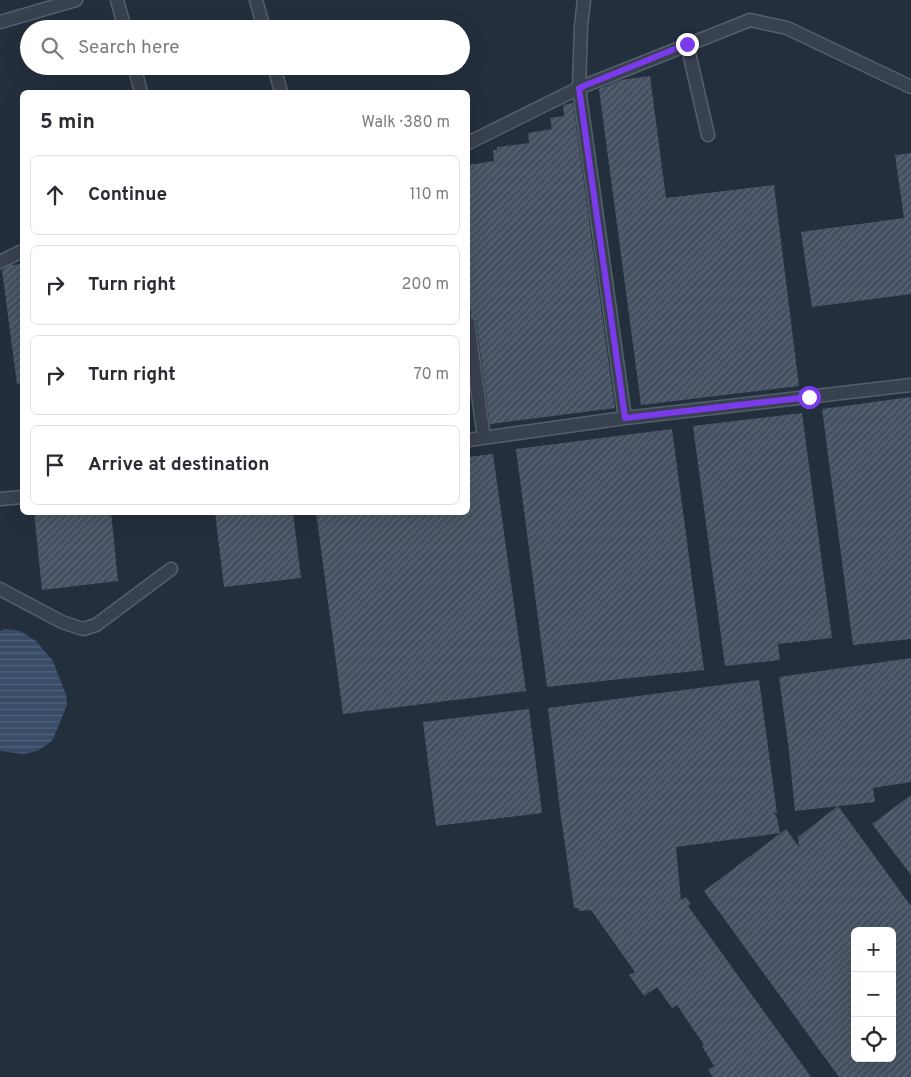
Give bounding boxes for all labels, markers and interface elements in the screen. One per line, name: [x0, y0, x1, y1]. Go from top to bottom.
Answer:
search box: [20, 20, 470, 75]
route end: [676, 33, 699, 56]
icon: search: [38, 34, 66, 62]
text: Search here: [78, 36, 180, 60]
text: 5 min: [40, 109, 95, 136]
text: Walk · 380 m: [362, 113, 450, 133]
icon: ahead: [41, 181, 69, 209]
text: Continue: [88, 183, 167, 207]
text: 110 m: [409, 185, 449, 205]
icon: right: [41, 271, 69, 299]
text: Turn right: [88, 273, 176, 297]
text: 200 m: [401, 275, 449, 295]
icon: right: [41, 361, 69, 389]
text: Turn right: [88, 363, 176, 387]
text: 70 m: [414, 365, 449, 385]
route start: [798, 386, 821, 409]
icon: arrive: [41, 451, 69, 479]
text: Arrive at destination: [88, 453, 269, 477]
map controls: [851, 927, 896, 1062]
button: +: [851, 927, 896, 972]
button: −: [851, 972, 896, 1017]
button: locate: [851, 1017, 896, 1062]

